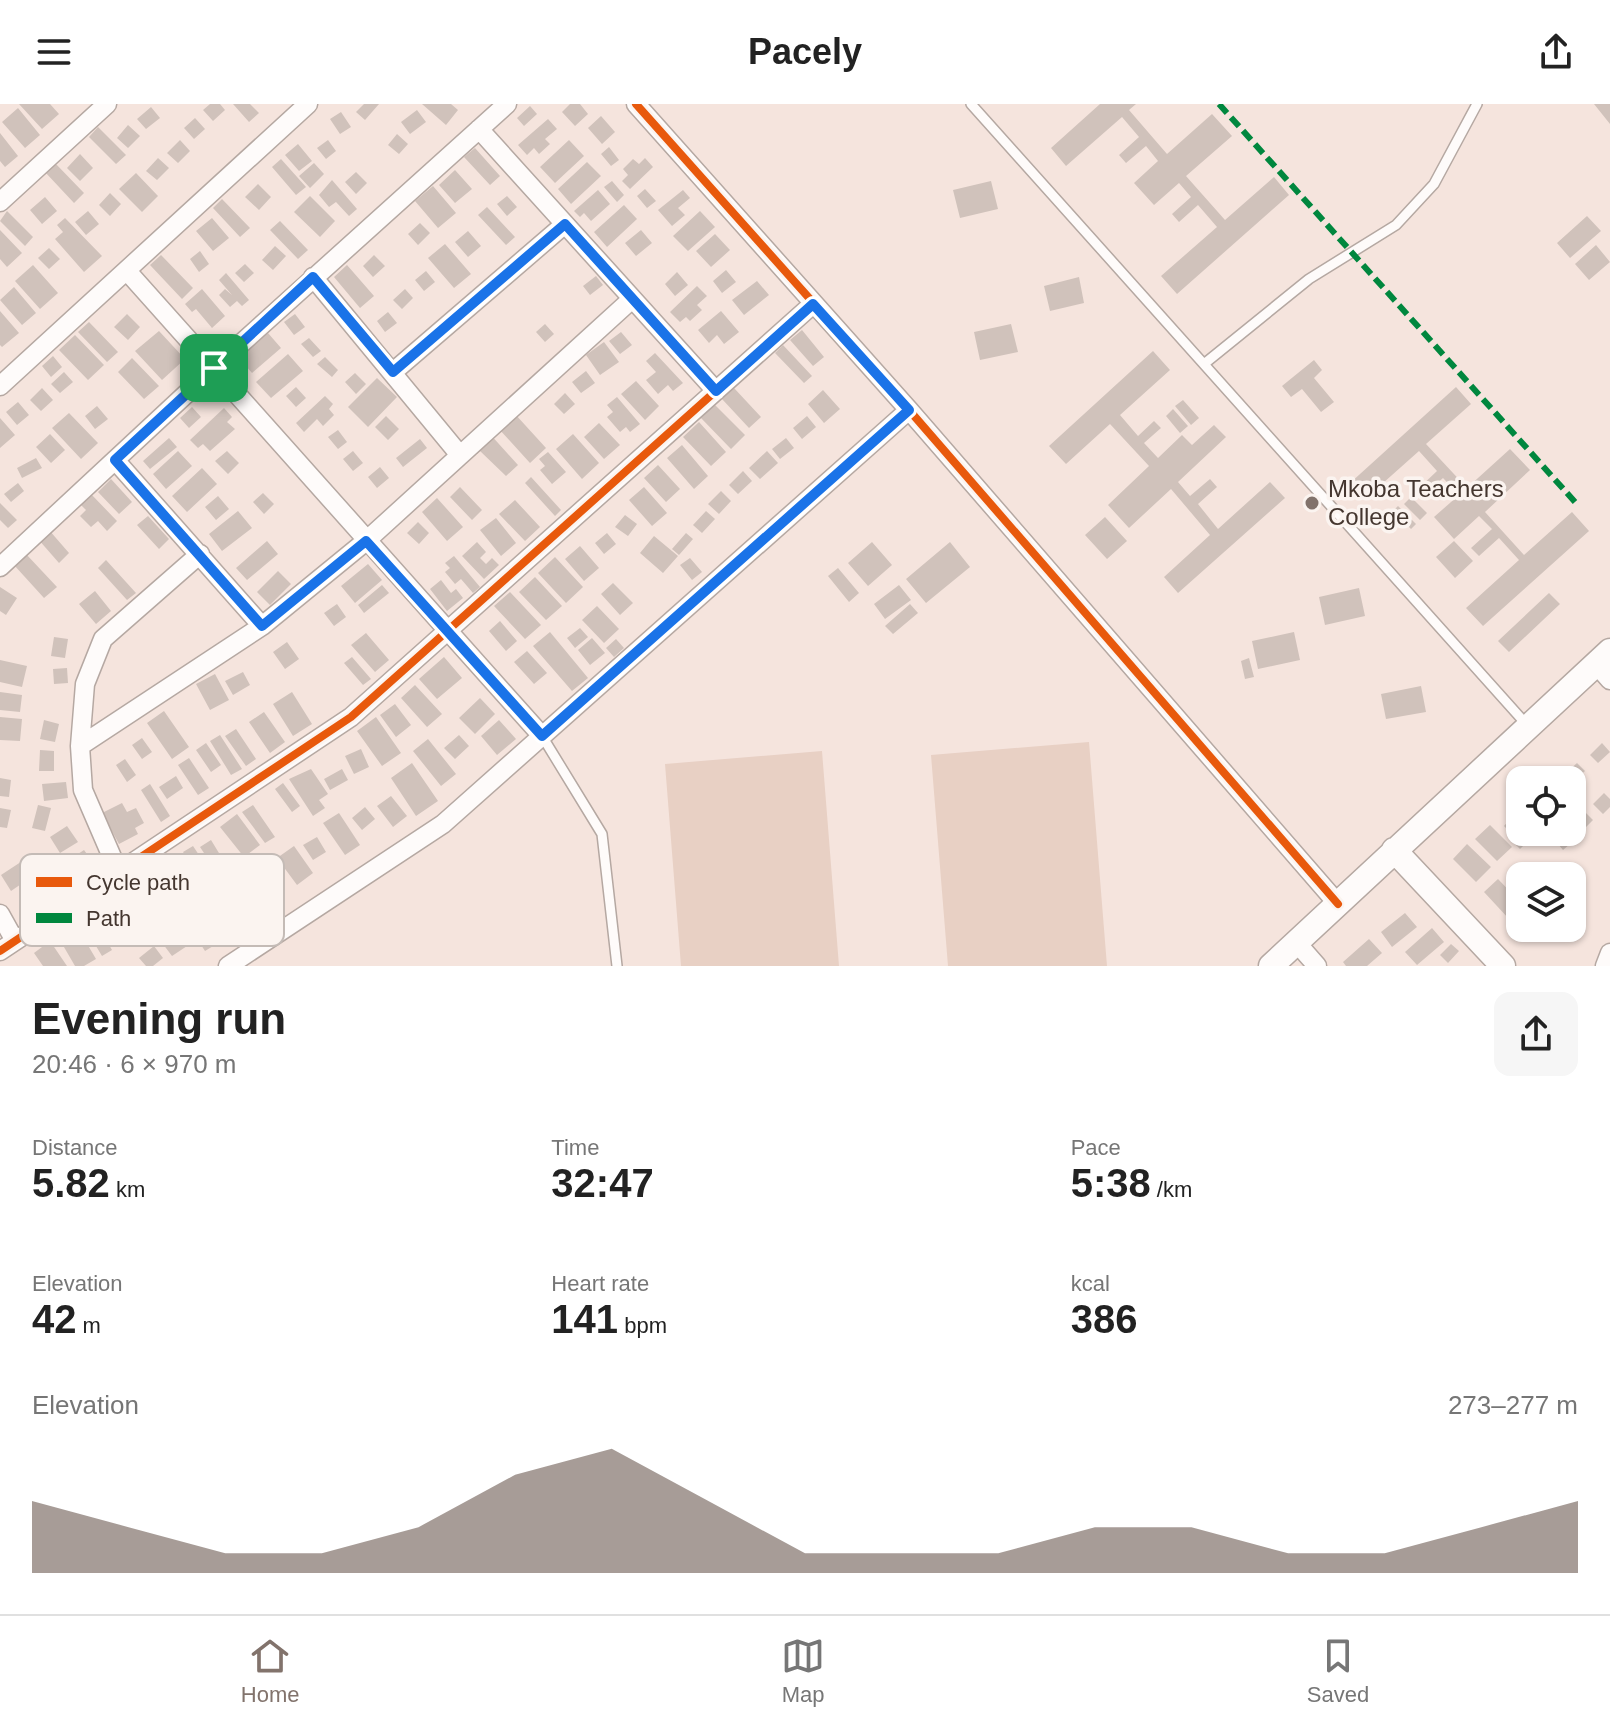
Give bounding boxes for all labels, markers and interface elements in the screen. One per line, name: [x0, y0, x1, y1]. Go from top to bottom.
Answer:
icon: menu: [32, 30, 76, 74]
icon: share: [1534, 30, 1578, 74]
text: Pacely: [748, 31, 862, 72]
pin: [180, 334, 248, 402]
icon: arrive: [192, 346, 236, 390]
place label: Mkoba Teachers College: [1328, 475, 1504, 530]
marker: Mkoba Teachers College: [1303, 494, 1321, 512]
map controls: [1506, 766, 1586, 942]
button: locate: [1506, 766, 1586, 846]
legend: [20, 854, 284, 946]
button: layers: [1506, 862, 1586, 942]
text: Cycle path: [86, 870, 190, 895]
text: Path: [86, 906, 131, 931]
button: share: [1494, 992, 1578, 1076]
text: Evening run: [32, 994, 286, 1043]
text: 20:46 · 6 × 970 m: [32, 1049, 237, 1079]
text: Distance: [32, 1135, 118, 1160]
text: Time: [551, 1135, 599, 1160]
text: Pace: [1071, 1135, 1121, 1160]
text: 5.82: [32, 1161, 110, 1205]
text: 32:47: [551, 1161, 654, 1205]
text: 5:38: [1071, 1161, 1151, 1205]
text: km: [110, 1177, 145, 1202]
text: /km: [1151, 1177, 1192, 1202]
text: Elevation: [32, 1271, 123, 1296]
text: Heart rate: [551, 1271, 649, 1296]
text: kcal: [1071, 1271, 1110, 1296]
text: 42: [32, 1297, 77, 1341]
text: 141: [551, 1297, 618, 1341]
text: 386: [1071, 1297, 1137, 1341]
text: m: [77, 1313, 101, 1338]
text: bpm: [618, 1313, 667, 1338]
text: Elevation: [32, 1390, 139, 1420]
text: 273–277 m: [1448, 1390, 1578, 1420]
tab: Home: [241, 1634, 300, 1708]
tab: Map: [781, 1634, 825, 1708]
tab: Saved: [1307, 1634, 1369, 1708]

